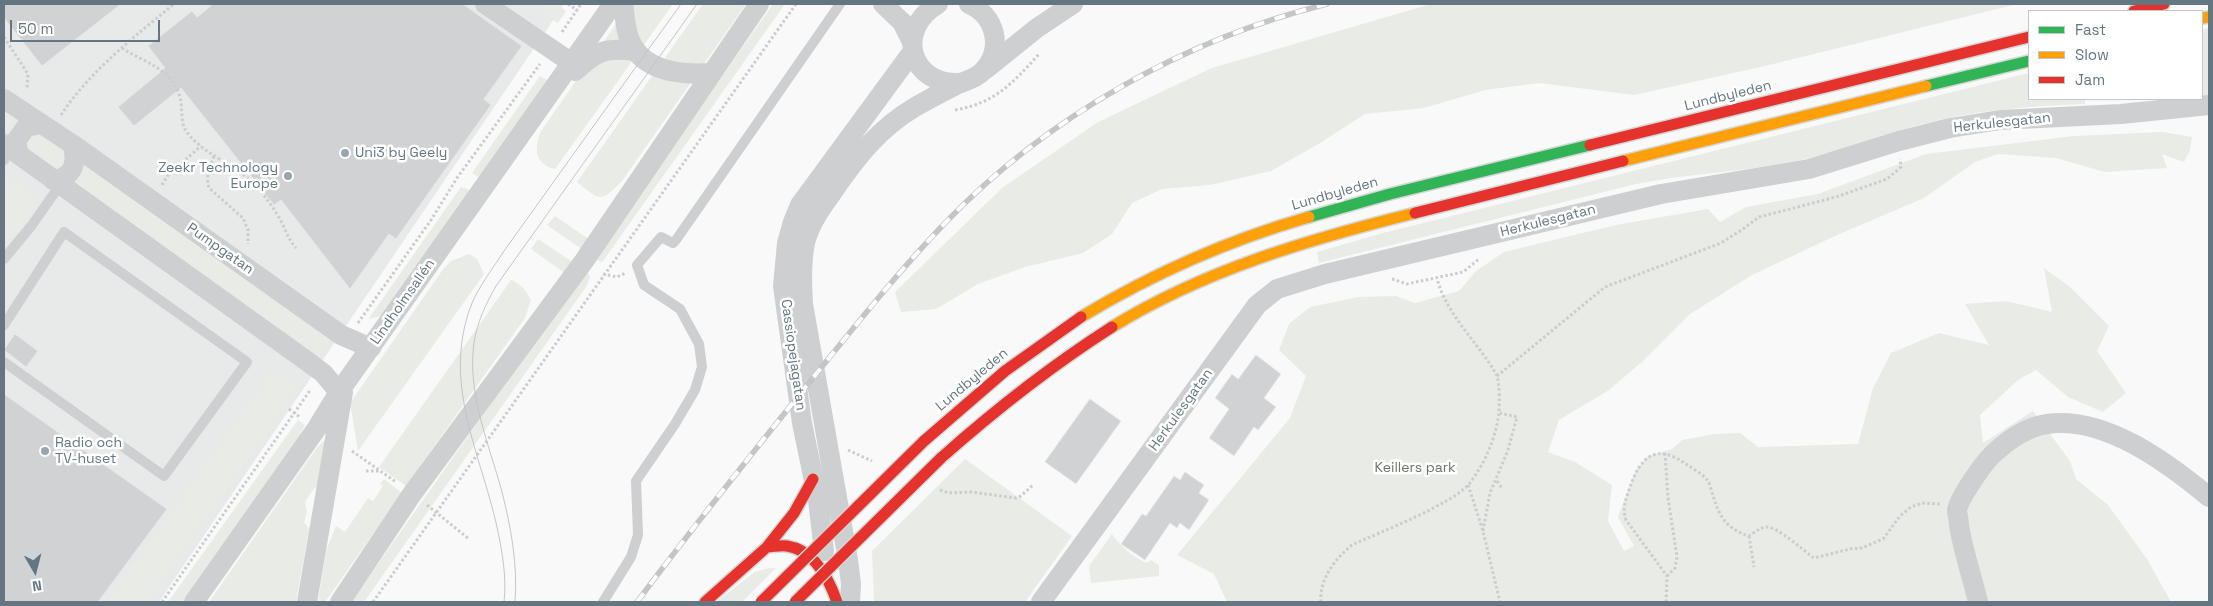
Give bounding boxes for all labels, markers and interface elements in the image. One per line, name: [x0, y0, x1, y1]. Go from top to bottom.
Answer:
scale bar: [12, 10, 162, 42]
legend: [2028, 10, 2203, 100]
text: 50 m: [18, 19, 53, 38]
text: Fast: [2075, 20, 2106, 39]
text: Slow: [2075, 45, 2109, 64]
text: Jam: [2075, 70, 2105, 89]
street label: Lundbyleden: [1683, 77, 1773, 115]
street label: Herkulesgatan: [1953, 110, 2051, 136]
place label: Uni3 by Geely: [355, 145, 447, 161]
marker: Uni3 by Geely: [339, 147, 351, 159]
place label: Zeekr Technology Europe: [158, 160, 278, 192]
marker: Zeekr Technology Europe: [282, 170, 294, 182]
street label: Lundbyleden: [1290, 174, 1380, 214]
street label: Herkulesgatan: [1499, 201, 1597, 241]
street label: Pumpgatan: [183, 220, 257, 278]
street label: Lindholmsallén: [367, 256, 439, 348]
street label: Cassiopejagatan: [777, 298, 809, 412]
street label: Lundbyleden: [933, 345, 1011, 415]
street label: Herkulesgatan: [1146, 366, 1216, 454]
place label: Radio och TV-huset: [55, 435, 122, 468]
marker: Radio och TV-huset: [39, 445, 51, 457]
park label: Keillers park: [1374, 460, 1456, 476]
north arrow: [10, 546, 60, 596]
text: N: [31, 576, 43, 595]

